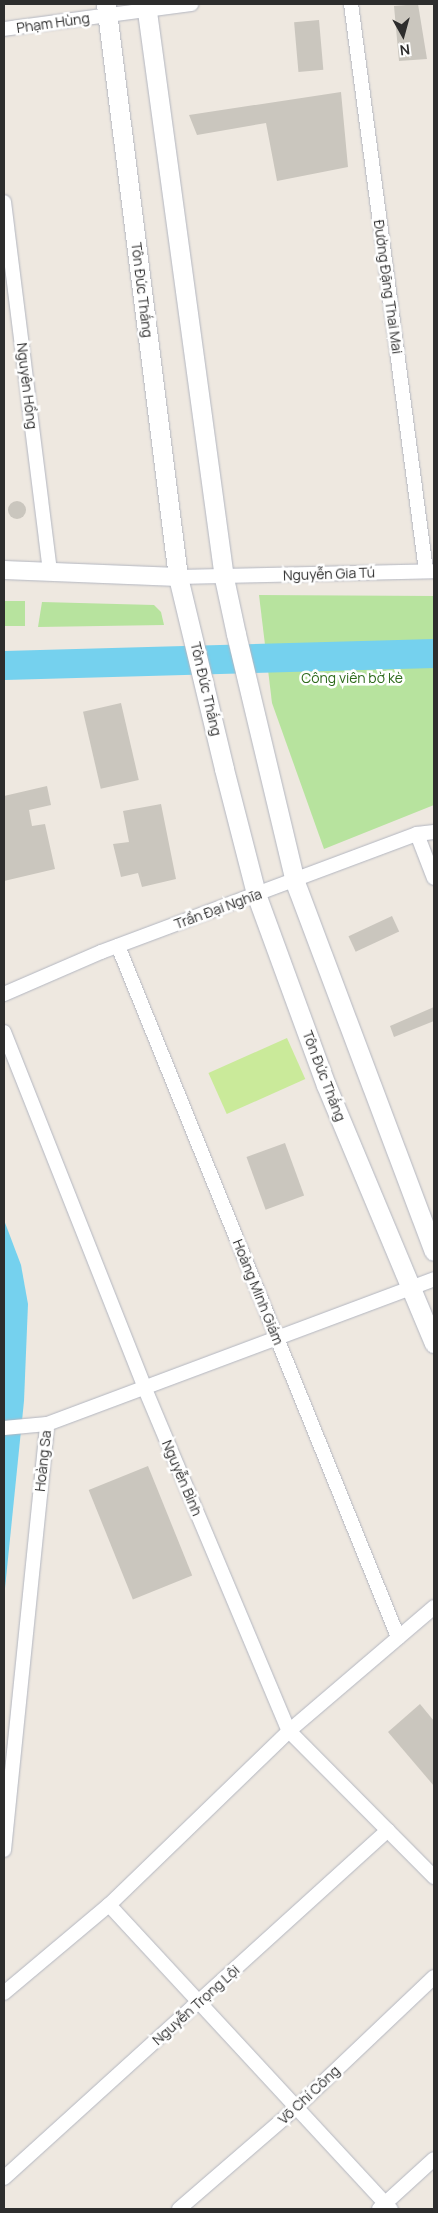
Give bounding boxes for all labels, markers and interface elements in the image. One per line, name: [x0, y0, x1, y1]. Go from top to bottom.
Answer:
street label: Phạm Hùng: [15, 10, 91, 36]
north arrow: [378, 10, 428, 60]
text: N: [399, 40, 411, 60]
street label: Đường Đặng Thai Mai: [370, 219, 406, 355]
street label: Tôn Đức Thắng: [128, 241, 156, 339]
street label: Nguyên Hồng: [13, 342, 41, 430]
street label: Nguyễn Gia Tú: [283, 564, 375, 584]
street label: Tôn Đức Thắng: [187, 640, 225, 738]
park label: Công viên bờ kè: [301, 670, 403, 686]
street label: Trần Đại Nghĩa: [172, 885, 264, 933]
street label: Tôn Đức Thắng: [299, 1028, 349, 1124]
street label: Hoàng Minh Giám: [229, 1237, 287, 1347]
street label: Hoàng Sa: [31, 1430, 55, 1492]
street label: Nguyễn Bình: [158, 1438, 206, 1518]
street label: Nguyễn Trọng Lội: [149, 1962, 243, 2048]
street label: Võ Chí Công: [275, 2062, 343, 2128]

